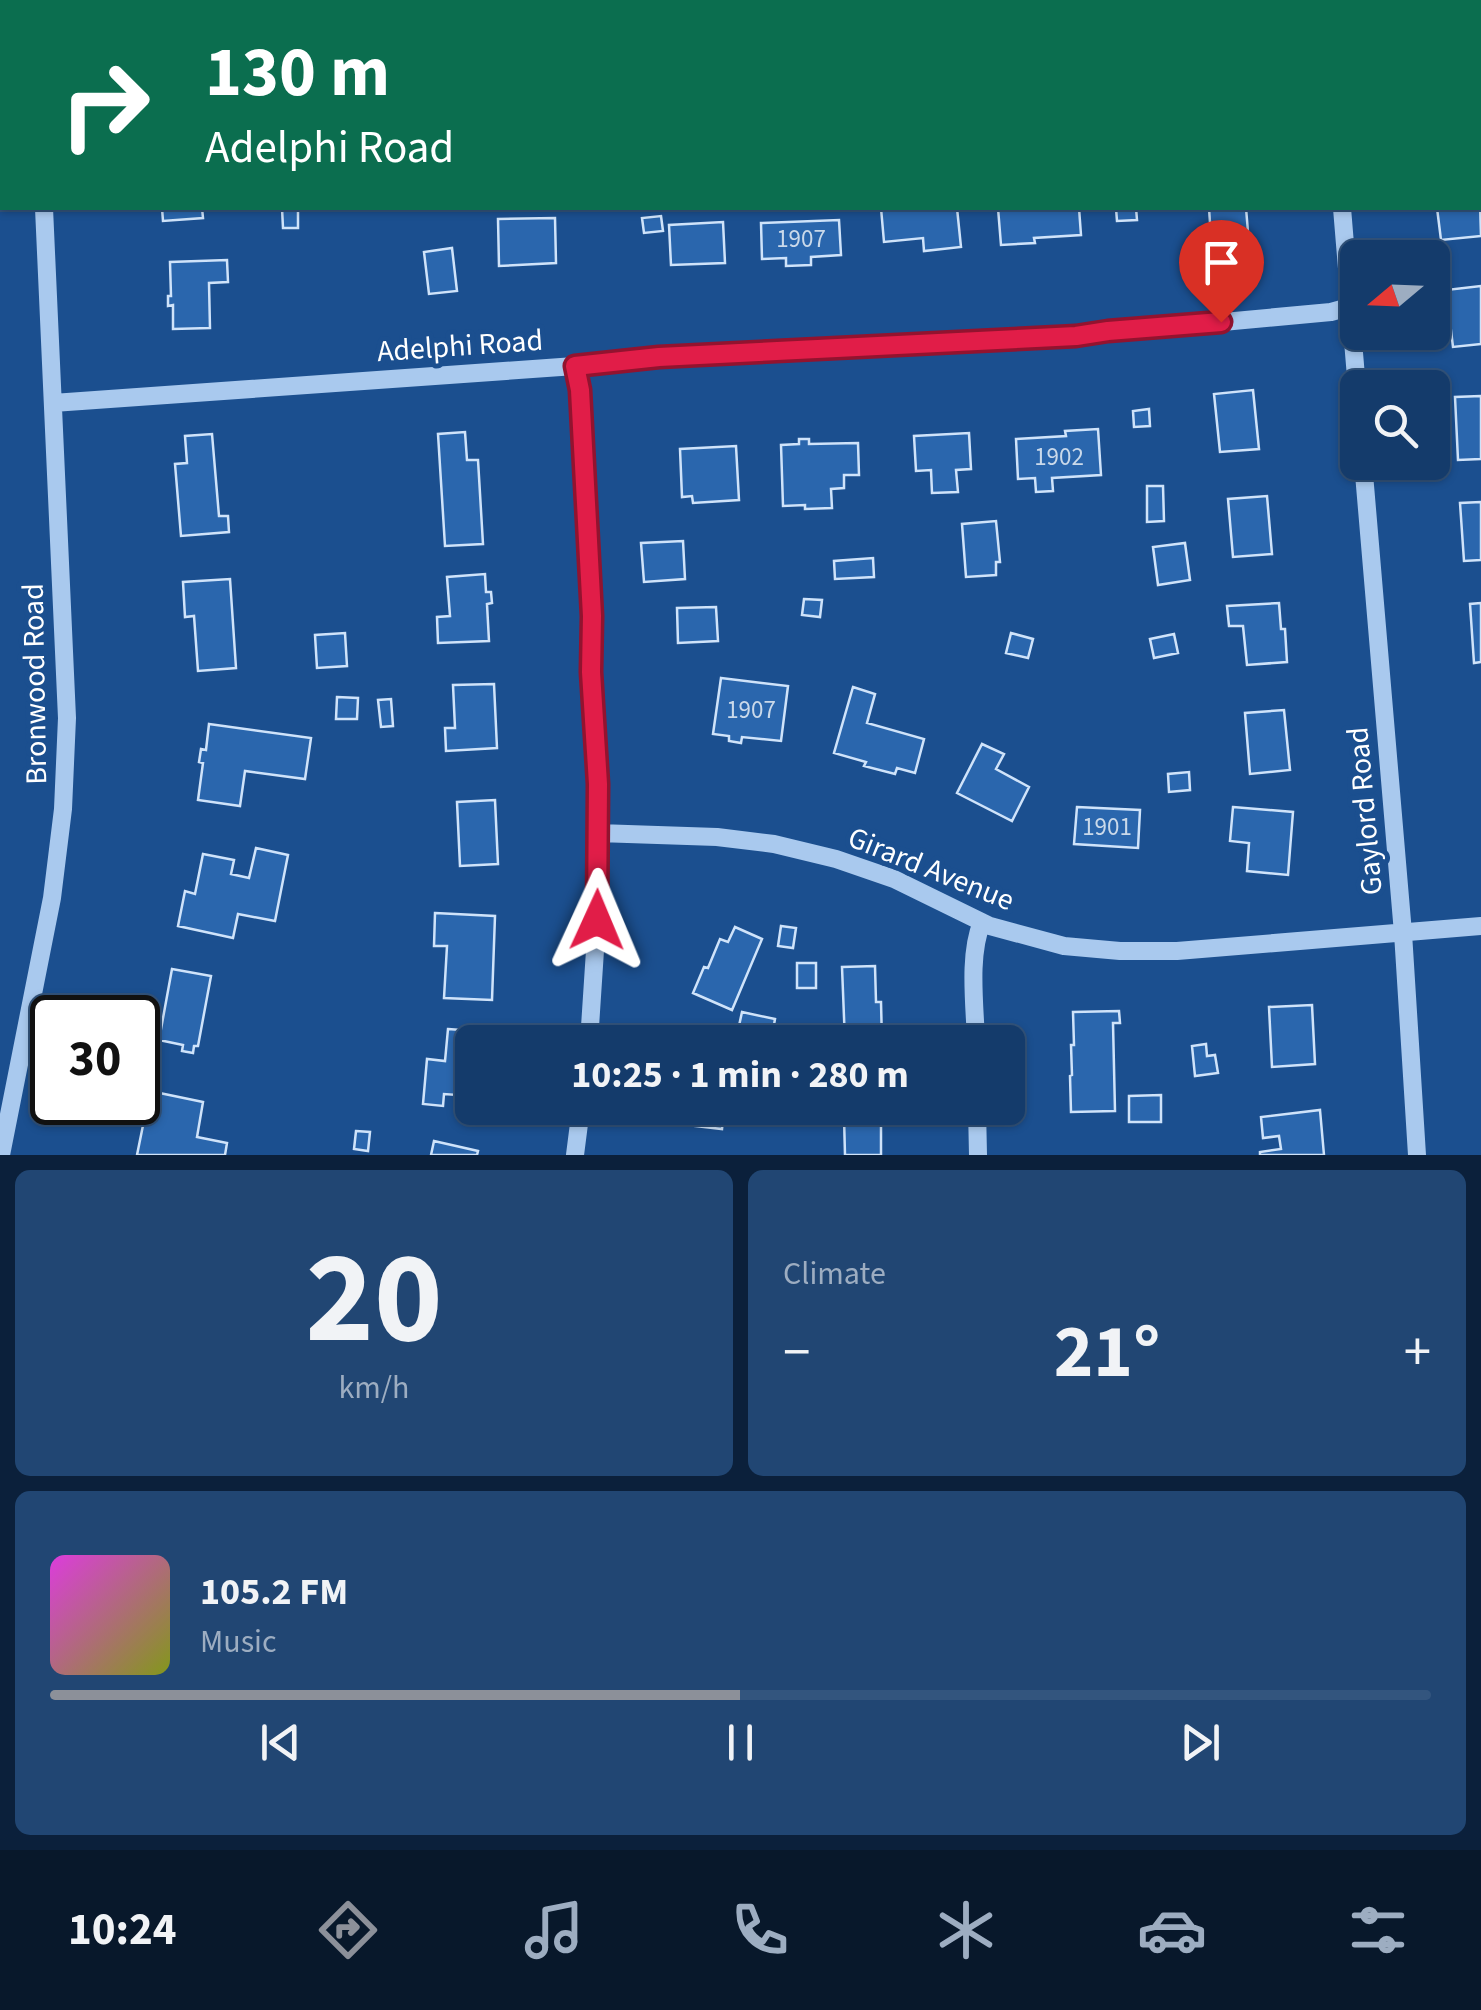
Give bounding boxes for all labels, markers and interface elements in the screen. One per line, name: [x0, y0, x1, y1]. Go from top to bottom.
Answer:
text: 130 m: [205, 23, 390, 123]
icon: right: [40, 40, 170, 170]
text: Adelphi Road: [205, 116, 454, 180]
pin: [1179, 220, 1264, 323]
house number: 1907: [776, 221, 826, 257]
icon: arrive: [1194, 235, 1249, 290]
north arrow: [1340, 240, 1450, 350]
map controls: [1340, 240, 1450, 480]
street label: Adelphi Road: [376, 319, 544, 373]
button: search: [1340, 370, 1450, 480]
house number: 1902: [1034, 439, 1084, 475]
street label: Bronwood Road: [12, 583, 58, 785]
house number: 1907: [726, 692, 776, 728]
street label: Gaylord Road: [1336, 725, 1394, 897]
house number: 1901: [1082, 809, 1132, 845]
street label: Girard Avenue: [841, 816, 1021, 922]
position arrow: [545, 868, 649, 972]
speed limit sign: 30: [30, 995, 160, 1125]
text: 10:25 · 1 min · 280 m: [571, 1048, 909, 1102]
text: 20: [305, 1207, 443, 1392]
text: Climate: [783, 1251, 886, 1297]
text: 21°: [1054, 1299, 1160, 1406]
text: −: [783, 1314, 810, 1392]
text: +: [1404, 1314, 1431, 1392]
text: km/h: [339, 1365, 409, 1411]
text: 105.2 FM: [200, 1565, 348, 1619]
text: Music: [200, 1619, 277, 1665]
icon: previous: [253, 1715, 308, 1770]
icon: pause: [713, 1715, 768, 1770]
icon: next: [1173, 1715, 1228, 1770]
icon: directions: [313, 1895, 383, 1965]
icon: music: [519, 1895, 589, 1965]
icon: phone: [725, 1895, 795, 1965]
icon: climate: [931, 1895, 1001, 1965]
icon: car: [1137, 1895, 1207, 1965]
icon: filters: [1343, 1895, 1413, 1965]
text: 10:24: [68, 1898, 177, 1962]

